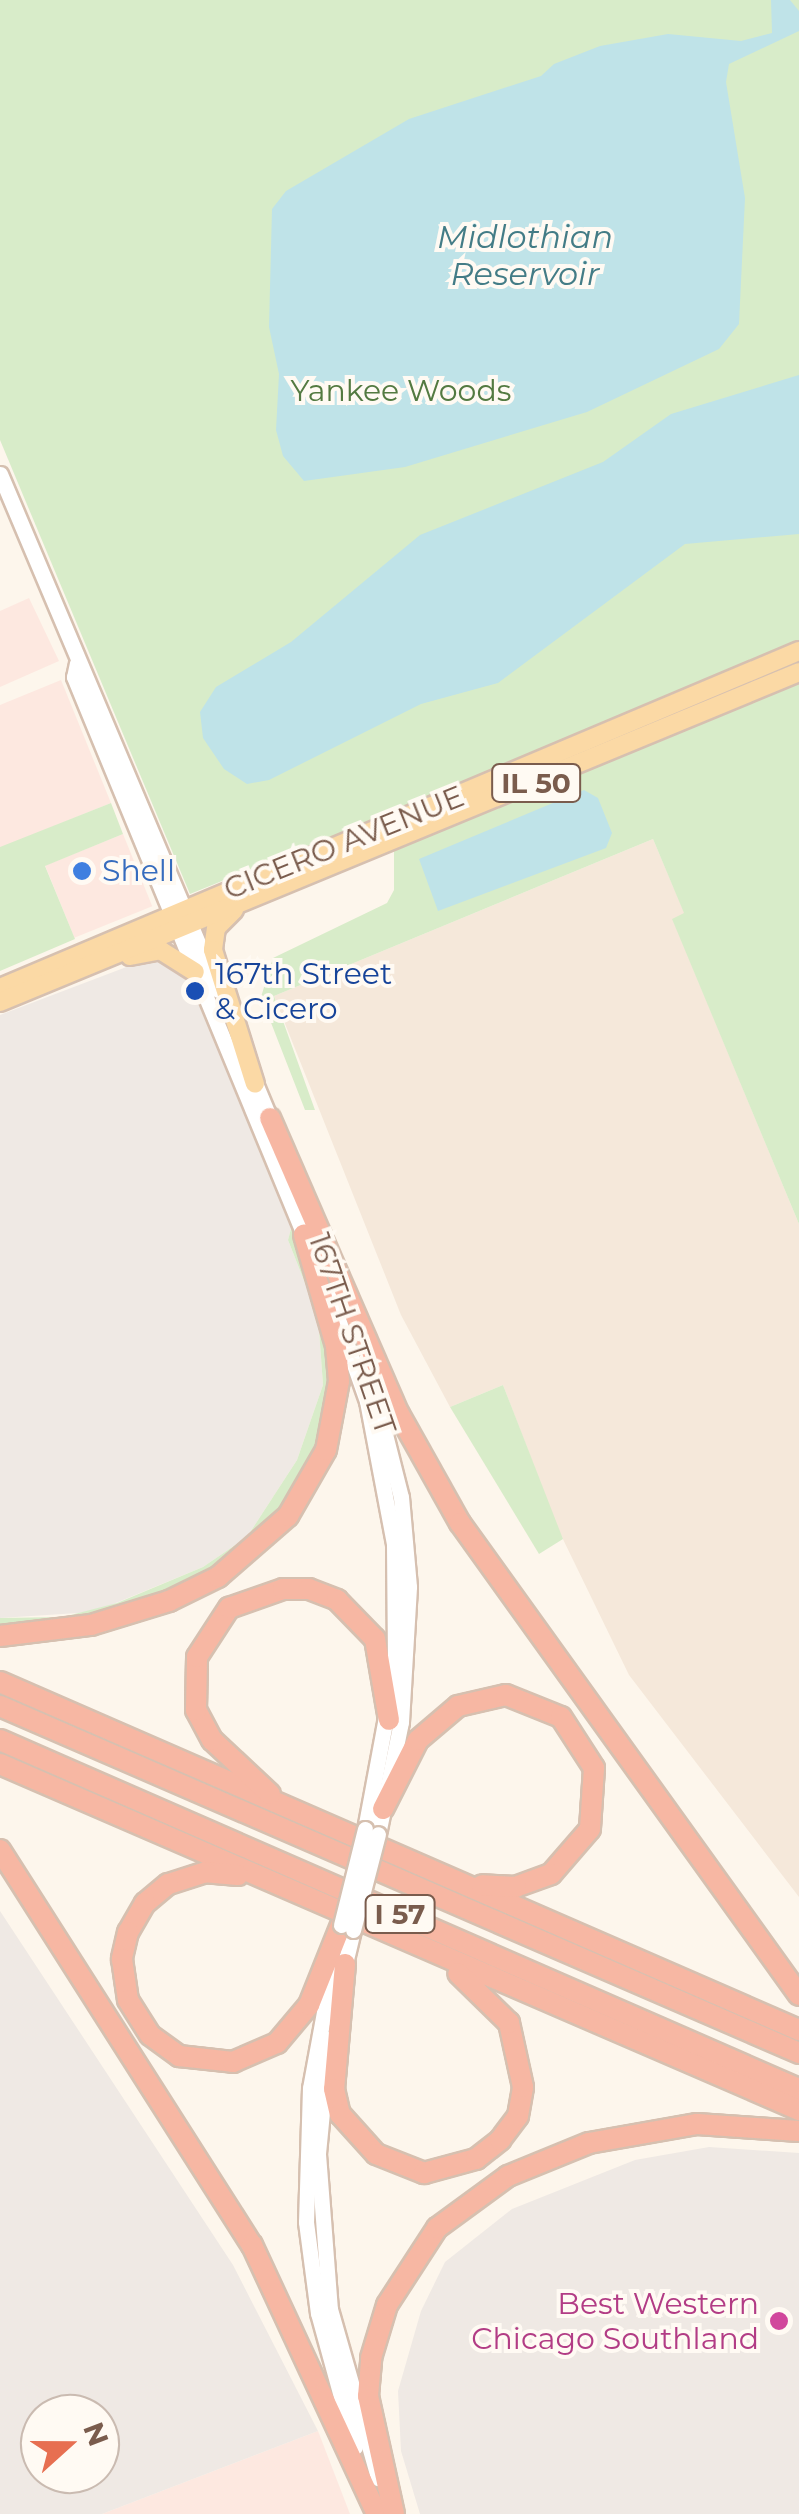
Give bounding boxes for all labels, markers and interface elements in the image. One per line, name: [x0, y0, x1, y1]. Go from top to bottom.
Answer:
water label: Midlothian Reservoir: [437, 219, 613, 294]
park label: Yankee Woods: [291, 373, 511, 409]
road number: IL 50: [491, 760, 581, 806]
street label: CICERO AVENUE: [219, 778, 469, 908]
place label: Shell: [102, 853, 175, 889]
marker: Shell: [71, 860, 93, 882]
place label: 167th Street & Cicero: [215, 956, 392, 1026]
marker: 167th Street & Cicero: [184, 980, 206, 1002]
street label: 167TH STREET: [301, 1229, 403, 1439]
road number: I 57: [362, 1891, 438, 1937]
place label: Best Western Chicago Southland: [471, 2286, 759, 2356]
marker: Best Western Chicago Southland: [768, 2310, 790, 2332]
north arrow: [20, 2394, 120, 2494]
text: N: [76, 2417, 116, 2451]

